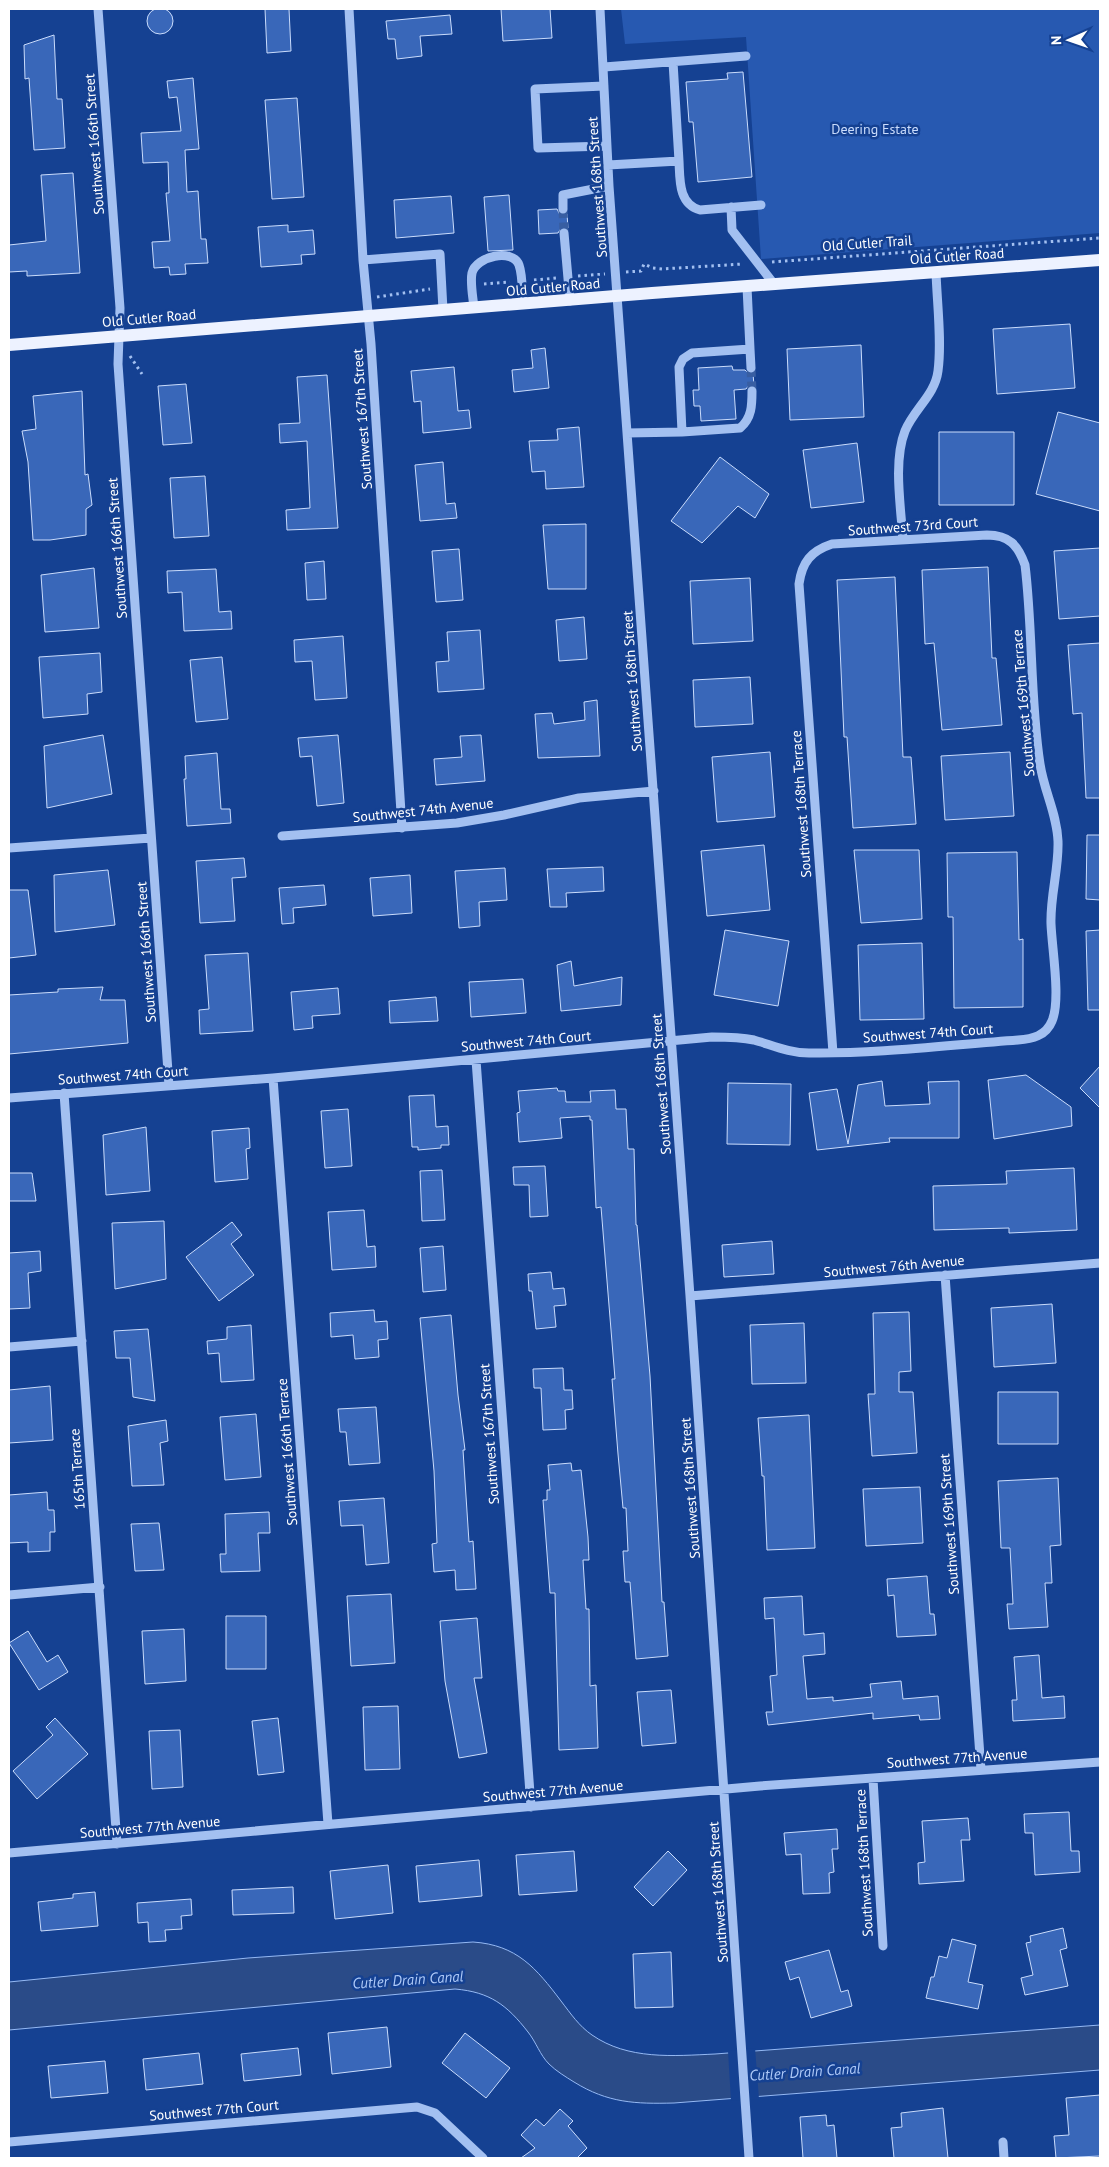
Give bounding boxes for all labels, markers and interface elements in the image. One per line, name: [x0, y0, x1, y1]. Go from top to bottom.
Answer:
north arrow: [1044, 15, 1094, 65]
text: N: [1047, 36, 1065, 45]
street label: Southwest 166th Street: [80, 73, 108, 215]
street label: Southwest 168th Street: [583, 116, 611, 258]
park label: Deering Estate: [831, 120, 919, 138]
street label: Old Cutler Trail: [821, 231, 913, 255]
street label: Old Cutler Road: [909, 244, 1005, 268]
street label: Old Cutler Road: [505, 274, 601, 300]
street label: Old Cutler Road: [101, 305, 197, 331]
street label: Southwest 167th Street: [348, 348, 376, 490]
street label: Southwest 166th Street: [103, 477, 131, 619]
street label: Southwest 73rd Court: [847, 512, 979, 540]
street label: Southwest 168th Street: [618, 610, 646, 752]
street label: Southwest 169th Terrace: [1008, 629, 1038, 777]
street label: Southwest 168th Terrace: [787, 730, 815, 878]
street label: Southwest 74th Avenue: [352, 794, 494, 826]
street label: Southwest 166th Street: [132, 881, 160, 1023]
street label: Southwest 168th Street: [647, 1013, 675, 1155]
street label: Southwest 74th Court: [862, 1019, 994, 1047]
street label: Southwest 74th Court: [460, 1026, 592, 1056]
street label: Southwest 74th Court: [57, 1061, 189, 1089]
street label: Southwest 76th Avenue: [823, 1251, 965, 1281]
street label: Southwest 167th Street: [475, 1363, 503, 1505]
street label: Southwest 166th Terrace: [273, 1378, 301, 1526]
street label: Southwest 168th Street: [676, 1417, 704, 1559]
street label: 165th Terrace: [65, 1428, 89, 1510]
street label: Southwest 169th Street: [935, 1453, 963, 1595]
street label: Southwest 77th Avenue: [886, 1744, 1028, 1772]
street label: Southwest 77th Avenue: [482, 1776, 624, 1806]
street label: Southwest 168th Terrace: [851, 1789, 877, 1937]
street label: Southwest 77th Avenue: [79, 1812, 221, 1842]
street label: Southwest 168th Street: [704, 1821, 732, 1963]
water label: Cutler Drain Canal: [352, 1966, 464, 1993]
water label: Cutler Drain Canal: [749, 2058, 861, 2085]
street label: Southwest 77th Court: [148, 2095, 280, 2125]

